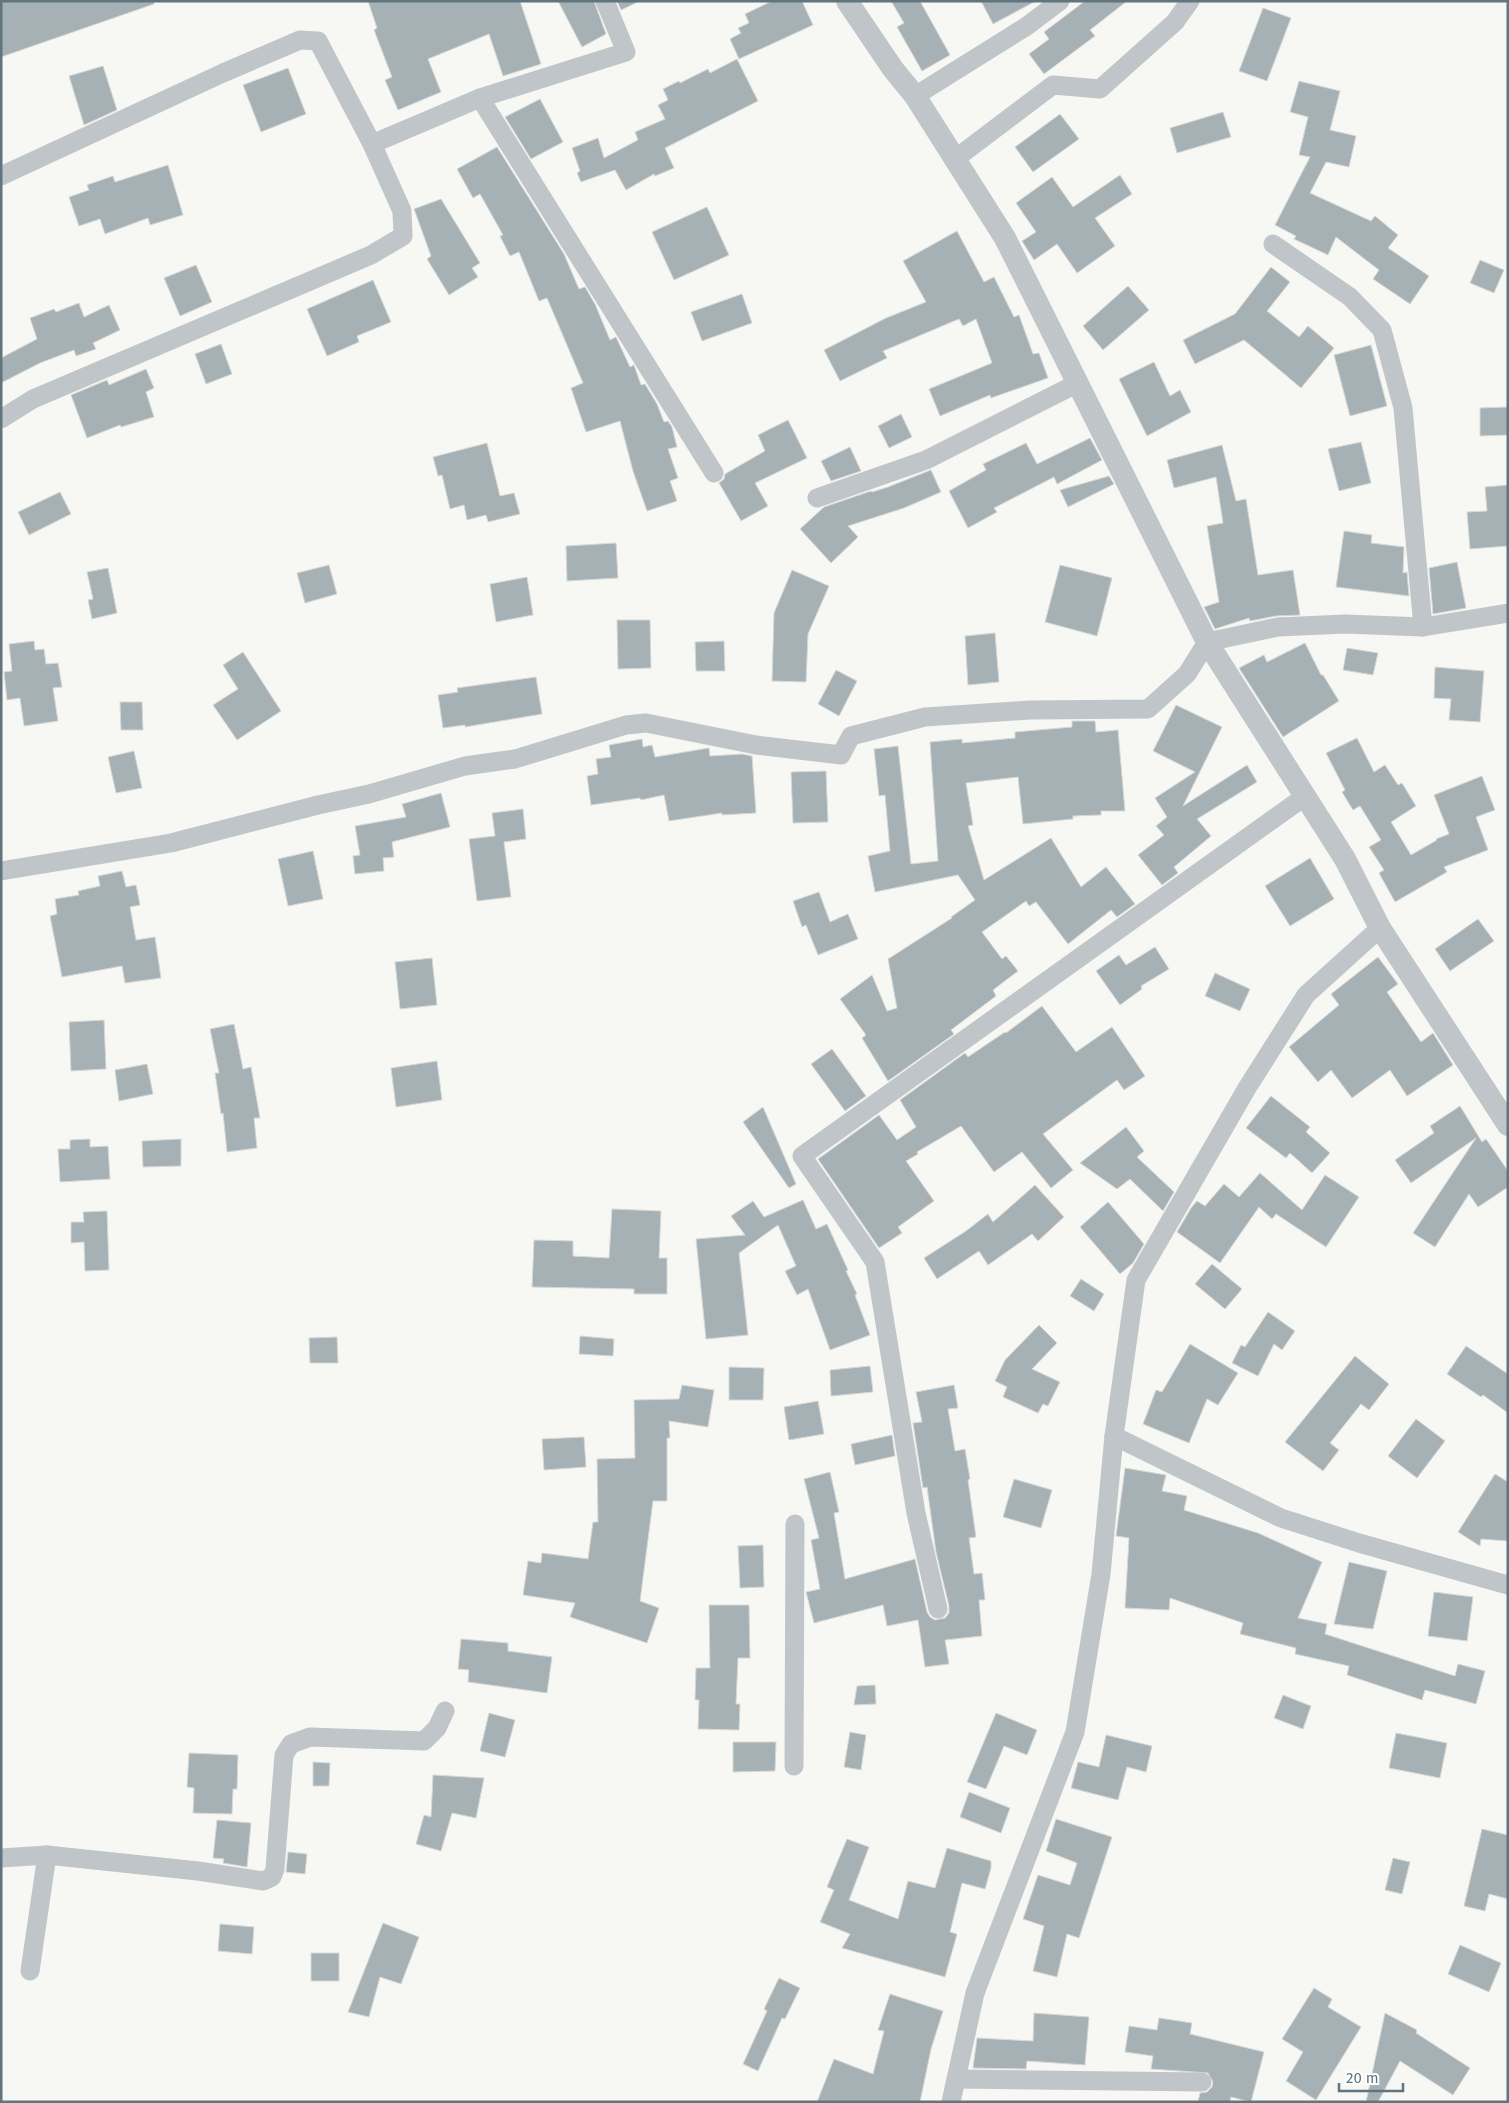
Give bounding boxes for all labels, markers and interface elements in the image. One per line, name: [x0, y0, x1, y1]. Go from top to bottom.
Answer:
scale bar: [1339, 2060, 1403, 2092]
text: 20 m: [1346, 2069, 1379, 2087]

